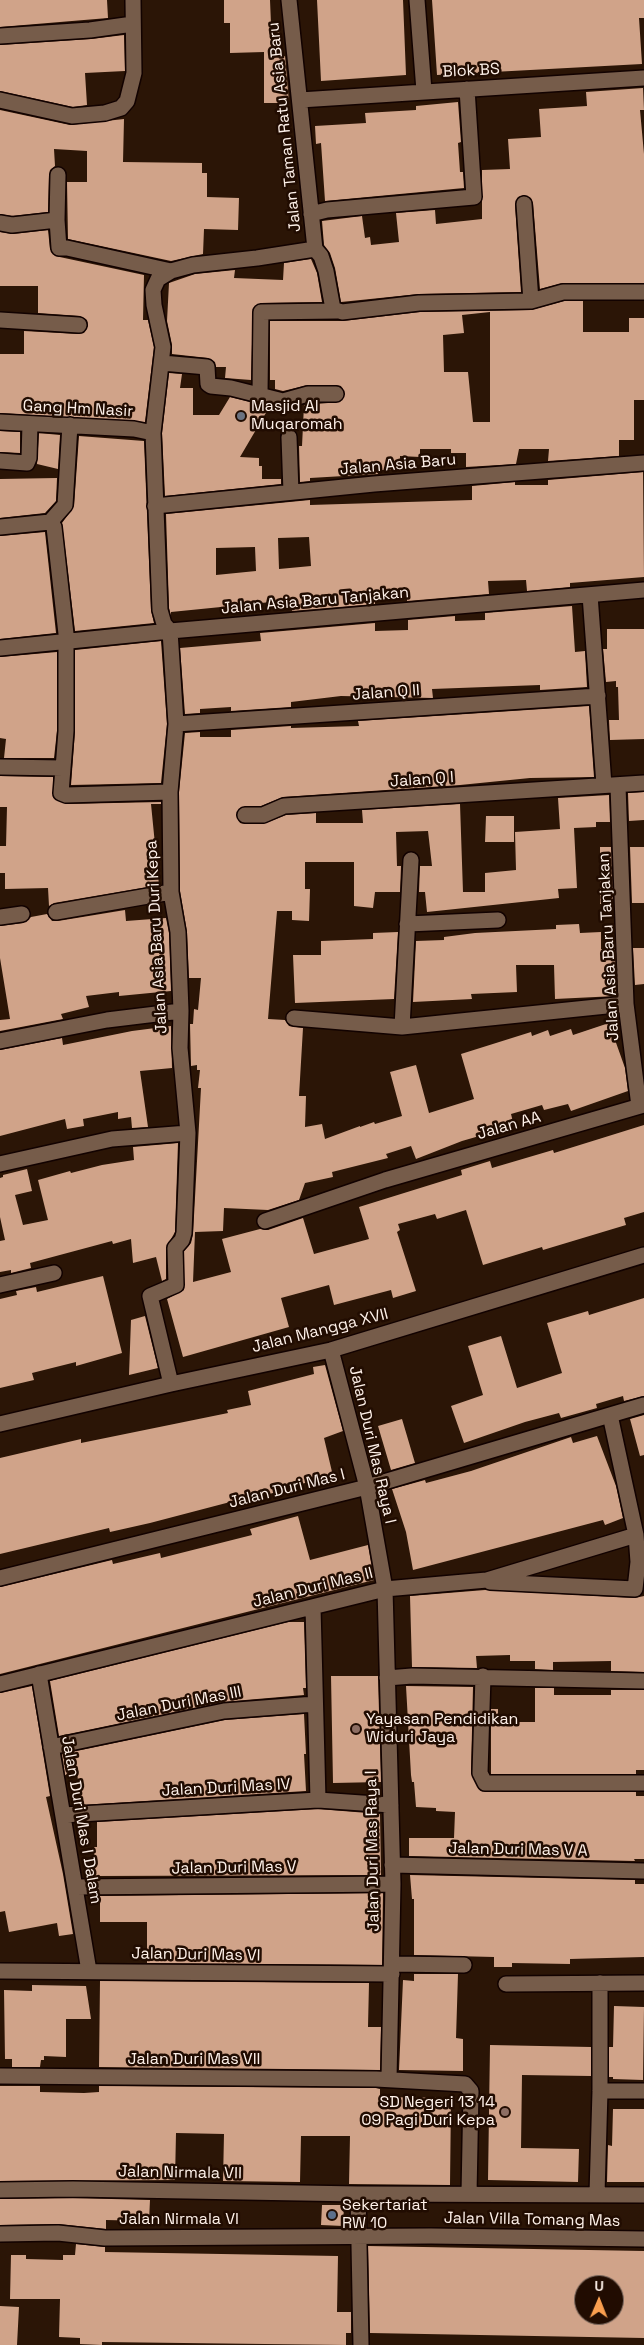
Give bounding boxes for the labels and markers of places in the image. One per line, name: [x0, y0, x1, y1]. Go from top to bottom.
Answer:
place label: Masjid Al Muqaromah: [251, 397, 343, 435]
marker: Masjid Al Muqaromah: [235, 410, 247, 422]
place label: Yayasan Pendidikan Widuri Jaya: [366, 1710, 518, 1748]
marker: Yayasan Pendidikan Widuri Jaya: [350, 1723, 362, 1735]
place label: SD Negeri 13 14 09 Pagi Duri Kepa: [361, 2093, 495, 2131]
marker: SD Negeri 13 14 09 Pagi Duri Kepa: [499, 2106, 511, 2118]
place label: Sekertariat RW 10: [342, 2196, 427, 2234]
marker: Sekertariat RW 10: [326, 2209, 338, 2221]

